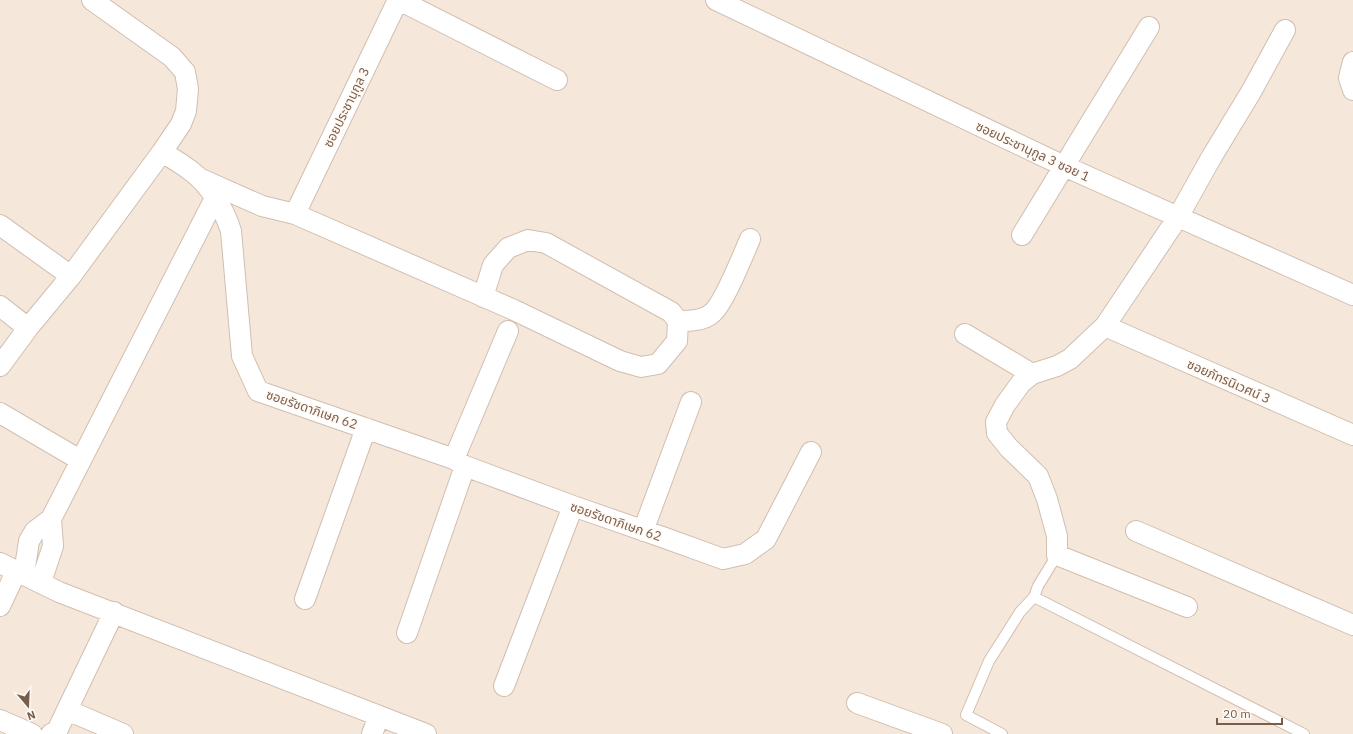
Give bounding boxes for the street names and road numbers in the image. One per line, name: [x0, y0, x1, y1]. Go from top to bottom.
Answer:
street label: ซอยประชานุกูล 3: [320, 64, 373, 150]
street label: ซอยประชานุกูล 3 ซอย 1: [973, 118, 1093, 185]
street label: ซอยภัทรนิเวศน์ 3: [1184, 355, 1273, 407]
street label: ซอยรัชดาภิเษก 62: [264, 386, 360, 433]
street label: ซอยรัชดาภิเษก 62: [568, 498, 664, 545]

